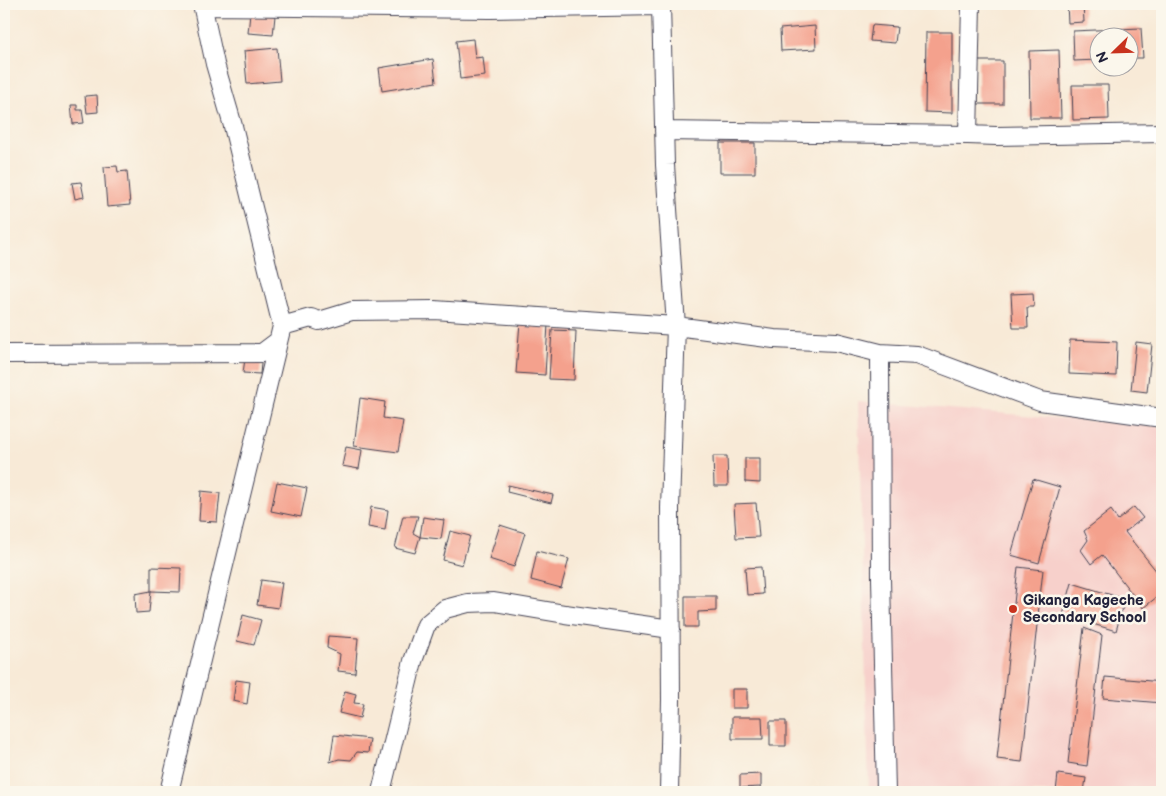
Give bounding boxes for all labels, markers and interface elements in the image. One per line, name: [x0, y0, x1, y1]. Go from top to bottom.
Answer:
north arrow: [1088, 28, 1138, 78]
text: N: [1093, 49, 1112, 65]
place label: Gikanga Kageche Secondary School: [1023, 591, 1146, 627]
marker: Gikanga Kageche Secondary School: [1007, 603, 1019, 615]

